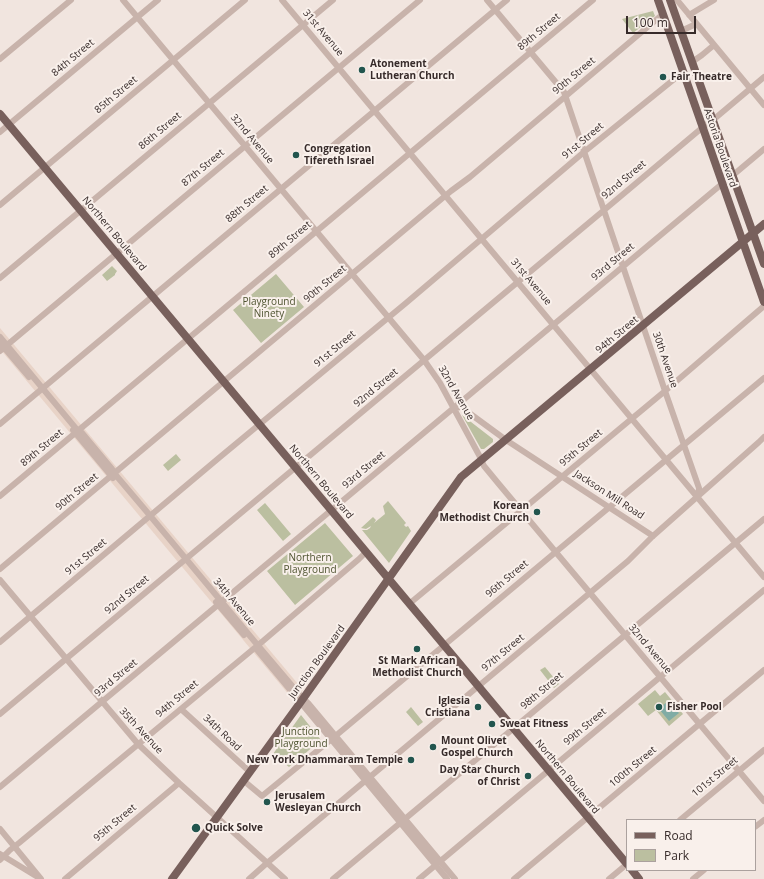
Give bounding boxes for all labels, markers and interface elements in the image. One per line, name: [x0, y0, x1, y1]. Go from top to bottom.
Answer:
street label: 31st Avenue: [300, 7, 346, 59]
scale bar: [628, 8, 698, 34]
street label: 89th Street: [515, 11, 563, 53]
text: 100 m: [633, 14, 668, 31]
street label: 84th Street: [49, 37, 97, 79]
street label: 90th Street: [550, 55, 598, 97]
place label: Atonement Lutheran Church: [370, 58, 455, 82]
marker: Atonement Lutheran Church: [357, 65, 367, 75]
place label: Fair Theatre: [671, 71, 732, 83]
marker: Fair Theatre: [658, 72, 668, 82]
street label: 85th Street: [92, 74, 140, 116]
street label: Astoria Boulevard: [701, 107, 739, 189]
street label: 86th Street: [136, 110, 184, 152]
street label: 32nd Avenue: [228, 112, 276, 166]
street label: 91st Street: [560, 120, 606, 162]
place label: Congregation Tifereth Israel: [304, 143, 374, 166]
street label: 87th Street: [179, 147, 227, 189]
marker: Congregation Tifereth Israel: [291, 150, 301, 160]
street label: 92nd Street: [599, 158, 649, 202]
street label: 88th Street: [223, 183, 271, 225]
street label: Northern Boulevard: [79, 194, 149, 274]
street label: 89th Street: [266, 219, 314, 261]
street label: 93rd Street: [589, 241, 637, 283]
street label: 31st Avenue: [508, 256, 554, 308]
street label: 90th Street: [301, 263, 349, 305]
park label: Playground Ninety: [242, 296, 296, 320]
street label: 94th Street: [593, 314, 641, 356]
street label: 91st Street: [312, 328, 358, 370]
street label: 30th Avenue: [650, 330, 680, 390]
street label: 32nd Avenue: [436, 364, 476, 422]
street label: 92nd Street: [351, 366, 401, 410]
street label: 89th Street: [18, 427, 66, 469]
street label: 95th Street: [557, 427, 605, 469]
street label: Northern Boulevard: [286, 442, 356, 522]
street label: 93rd Street: [340, 449, 388, 491]
street label: Jackson Mill Road: [572, 468, 646, 522]
street label: 90th Street: [53, 471, 101, 513]
place label: Korean Methodist Church: [439, 500, 529, 524]
marker: Korean Methodist Church: [532, 507, 542, 517]
street label: 91st Street: [63, 536, 109, 578]
park label: Northern Playground: [283, 552, 337, 576]
street label: 96th Street: [483, 558, 531, 600]
street label: 92nd Street: [102, 573, 152, 617]
street label: 34th Avenue: [211, 576, 257, 628]
street label: 32nd Avenue: [626, 622, 674, 676]
street label: Junction Boulevard: [286, 623, 348, 701]
street label: 97th Street: [479, 632, 527, 674]
marker: St Mark African Methodist Church: [412, 644, 422, 654]
place label: St Mark African Methodist Church: [372, 655, 462, 678]
street label: 93rd Street: [92, 657, 140, 699]
street label: 98th Street: [518, 670, 566, 712]
street label: 94th Street: [153, 678, 201, 720]
place label: Iglesia Cristiana: [425, 695, 470, 718]
place label: Fisher Pool: [667, 701, 722, 713]
marker: Iglesia Cristiana: [473, 702, 483, 712]
marker: Fisher Pool: [654, 702, 664, 712]
street label: 35th Avenue: [117, 705, 165, 757]
street label: 99th Street: [561, 706, 609, 748]
street label: 34th Road: [201, 712, 243, 754]
place label: Sweat Fitness: [500, 718, 568, 730]
marker: Sweat Fitness: [487, 719, 497, 729]
park label: Junction Playground: [274, 726, 328, 750]
place label: Mount Olivet Gospel Church: [441, 735, 513, 758]
street label: Northern Boulevard: [532, 737, 602, 817]
marker: Mount Olivet Gospel Church: [428, 742, 438, 752]
street label: 100th Street: [607, 744, 659, 790]
place label: New York Dhammaram Temple: [247, 754, 403, 766]
street label: 101st Street: [690, 754, 740, 800]
marker: New York Dhammaram Temple: [406, 755, 416, 765]
place label: Day Star Church of Christ: [439, 764, 520, 788]
marker: Day Star Church of Christ: [523, 771, 533, 781]
place label: Jerusalem Wesleyan Church: [275, 790, 361, 814]
marker: Jerusalem Wesleyan Church: [262, 797, 272, 807]
street label: 95th Street: [91, 802, 139, 844]
legend: [626, 819, 756, 871]
marker: Quick Solve: [190, 822, 202, 834]
place label: Quick Solve: [205, 822, 263, 834]
text: Road: [664, 827, 693, 844]
text: Park: [664, 847, 689, 864]

